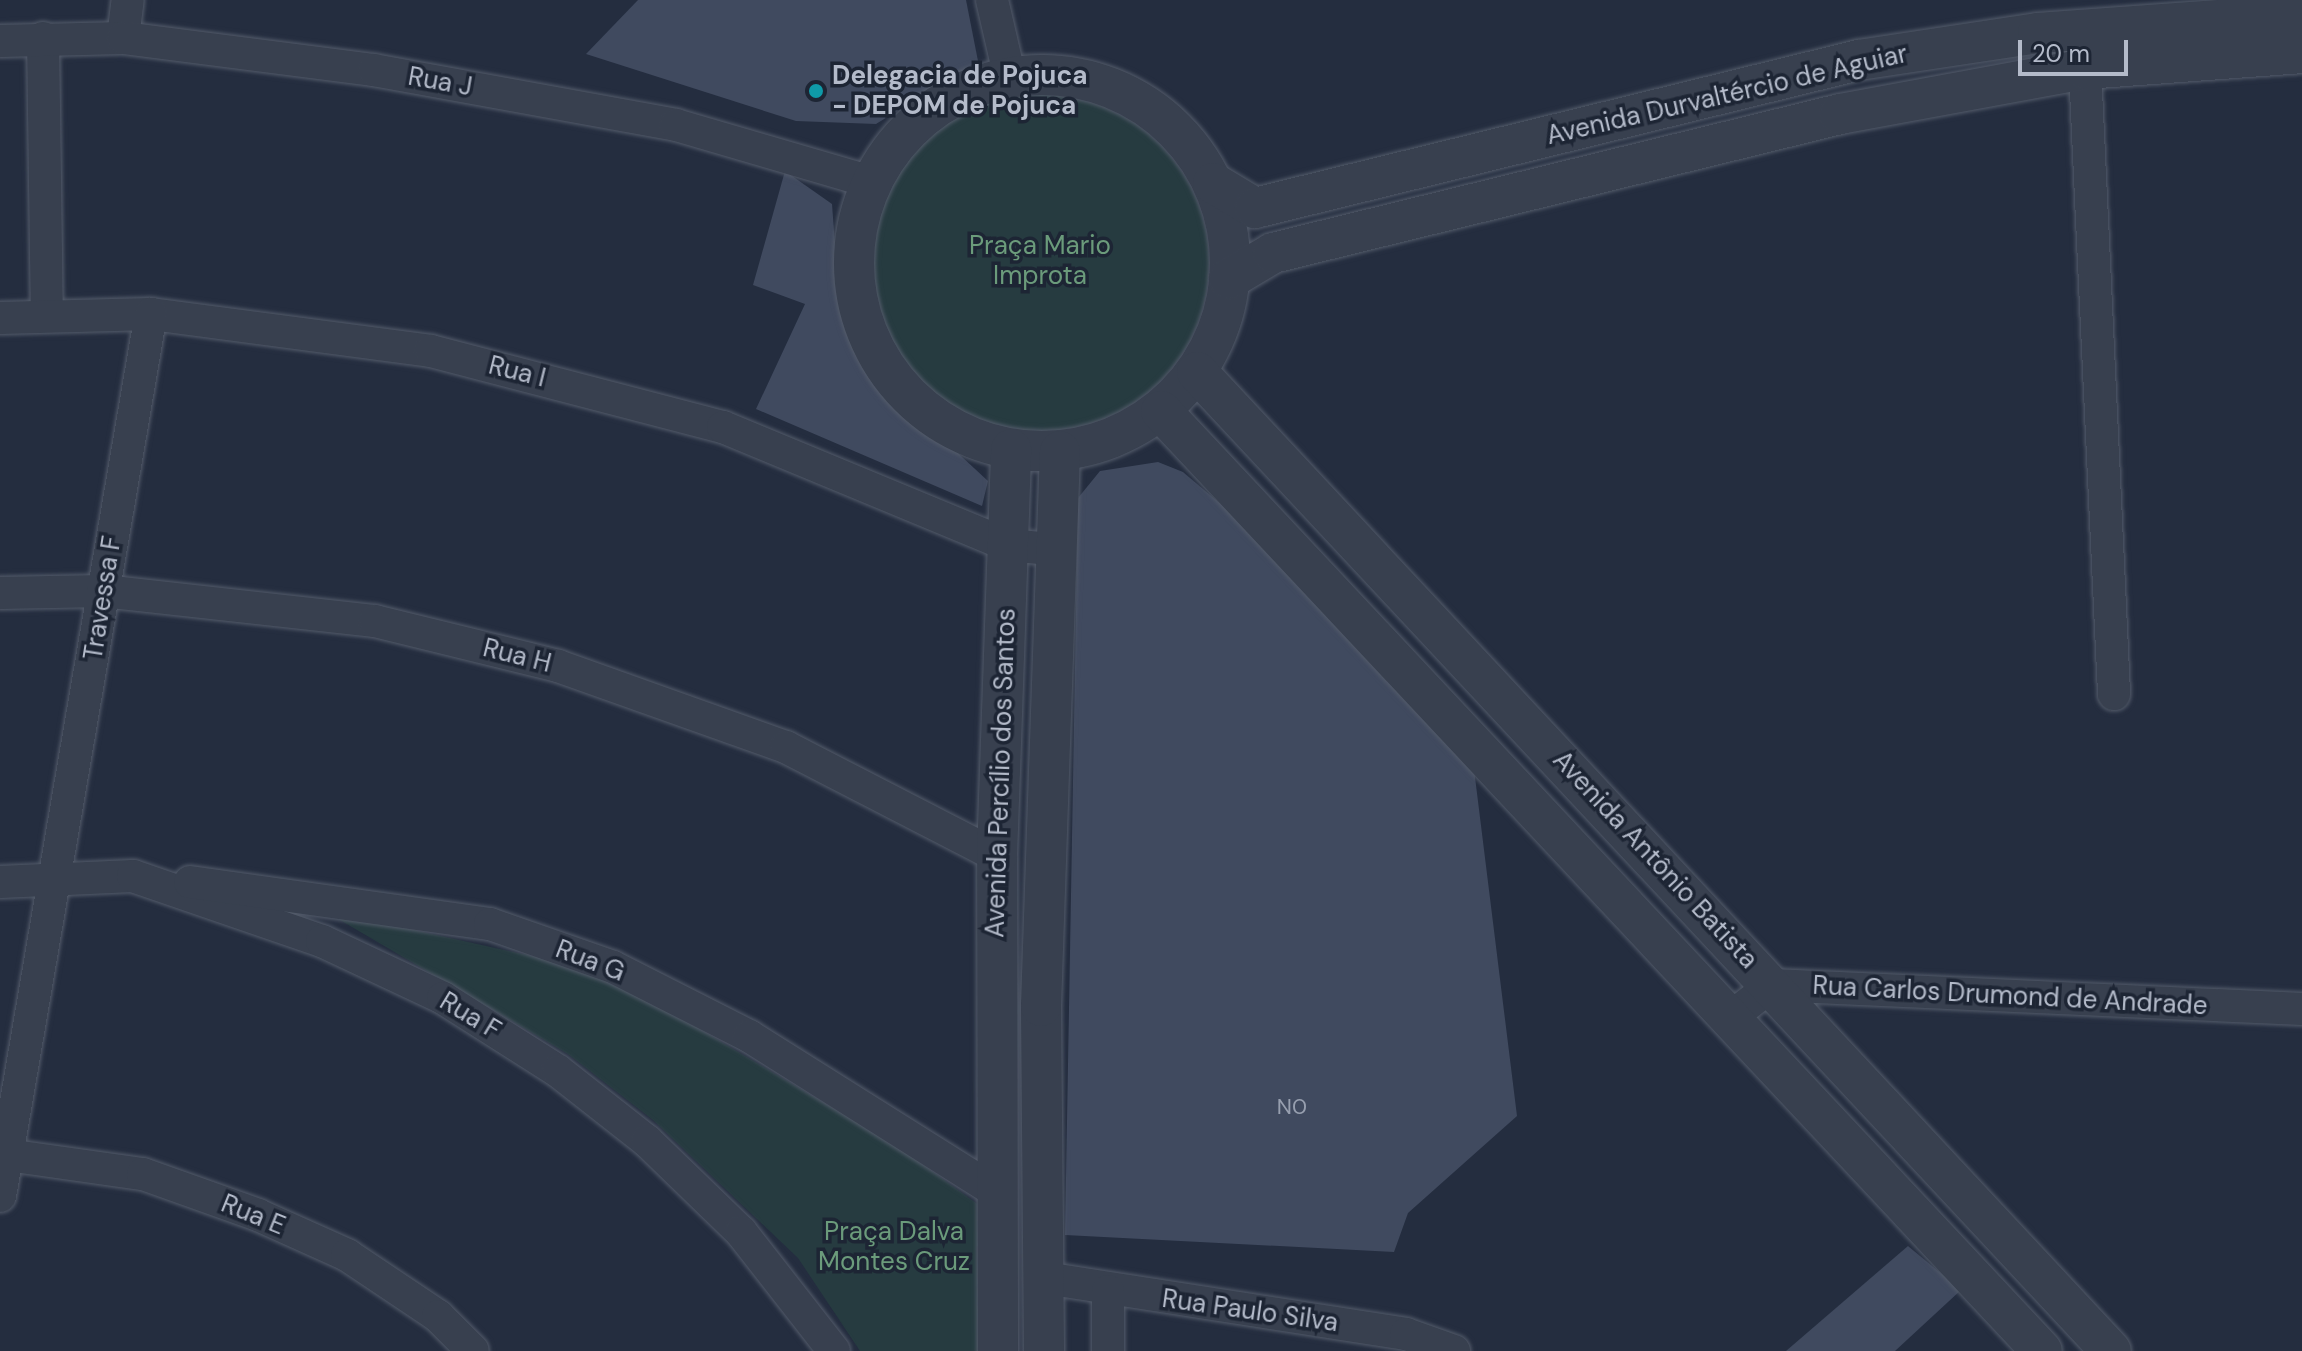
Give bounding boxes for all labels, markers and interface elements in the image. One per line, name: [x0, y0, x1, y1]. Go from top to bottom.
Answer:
scale bar: [2022, 24, 2132, 74]
street label: Avenida Durvaltércio de Aguiar: [1543, 38, 1911, 152]
text: 20 m: [2032, 38, 2090, 69]
place label: Delegacia de Pojuca - DEPOM de Pojuca: [832, 60, 1087, 122]
street label: Rua J: [406, 61, 474, 103]
marker: Delegacia de Pojuca - DEPOM de Pojuca: [807, 82, 825, 100]
park label: Praça Mario Improta: [969, 230, 1111, 292]
street label: Rua I: [485, 350, 549, 394]
street label: Travessa F: [78, 534, 128, 662]
street label: Avenida Percílio dos Santos: [980, 608, 1022, 938]
street label: Rua H: [480, 633, 554, 679]
street label: Avenida Antônio Batista: [1546, 745, 1764, 975]
street label: Rua G: [551, 934, 629, 988]
street label: Rua Carlos Drumond de Andrade: [1812, 970, 2208, 1022]
street label: Rua F: [434, 986, 506, 1046]
house number: N0: [1277, 1094, 1307, 1120]
street label: Rua E: [217, 1188, 289, 1242]
park label: Praça Dalva Montes Cruz: [818, 1216, 970, 1278]
street label: Rua Paulo Silva: [1160, 1283, 1340, 1339]

